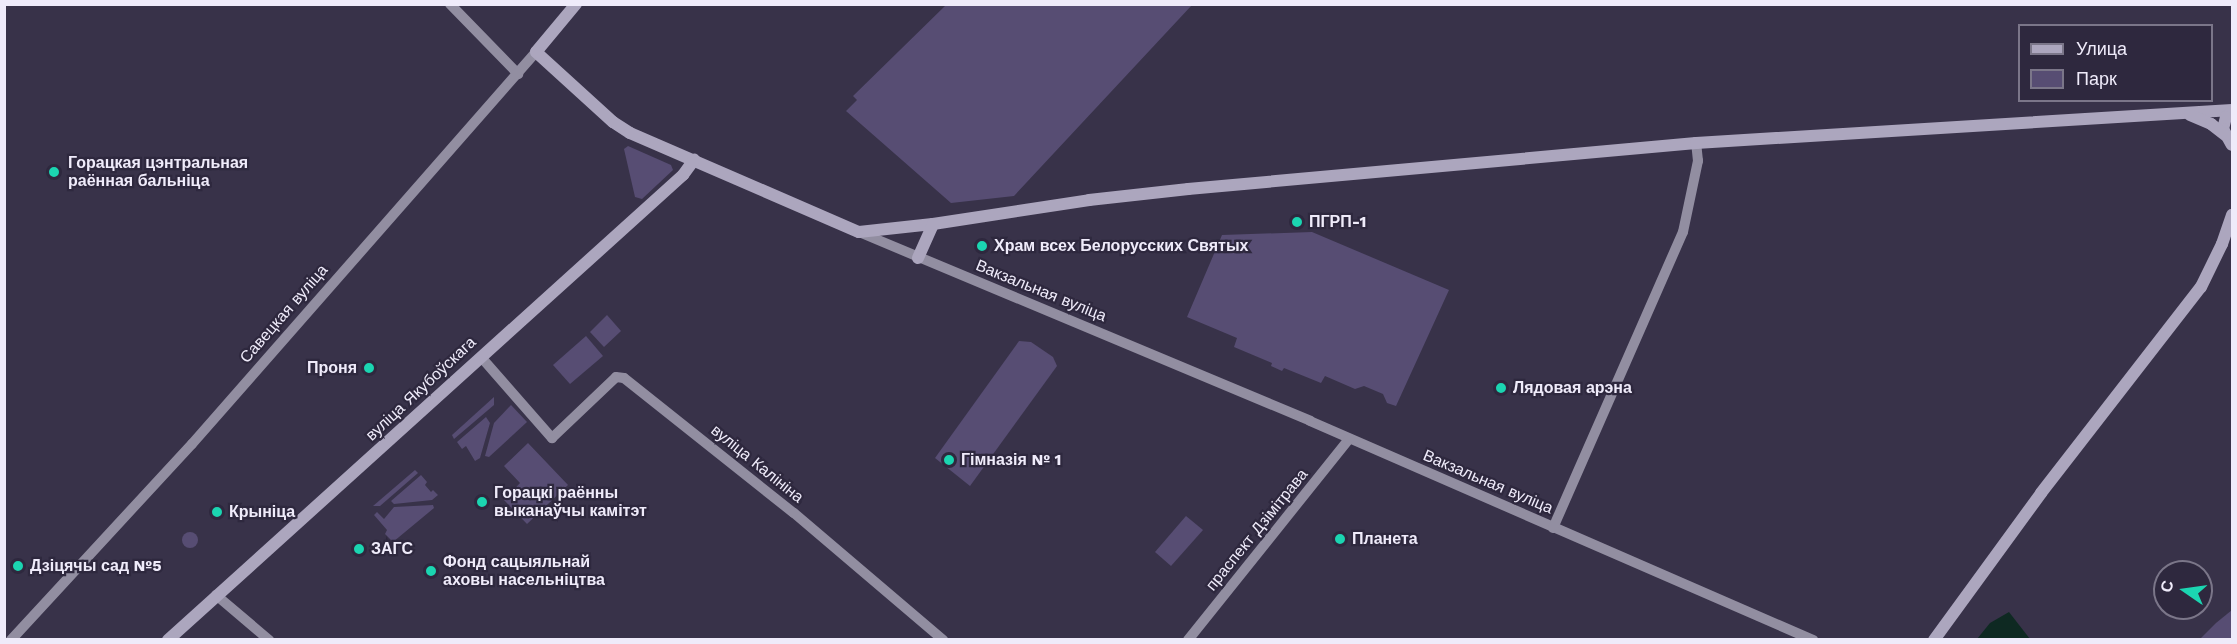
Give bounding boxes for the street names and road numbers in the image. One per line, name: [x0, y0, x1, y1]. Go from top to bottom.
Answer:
street label: Вакзальная вуліца: [973, 256, 1109, 326]
street label: Савецкая вуліца: [236, 261, 332, 367]
street label: вуліца Якубоўскага: [362, 333, 480, 445]
street label: вуліца Калініна: [707, 421, 807, 507]
street label: Вакзальная вуліца: [1420, 446, 1556, 518]
street label: праспект Дзімітрава: [1202, 465, 1312, 595]

